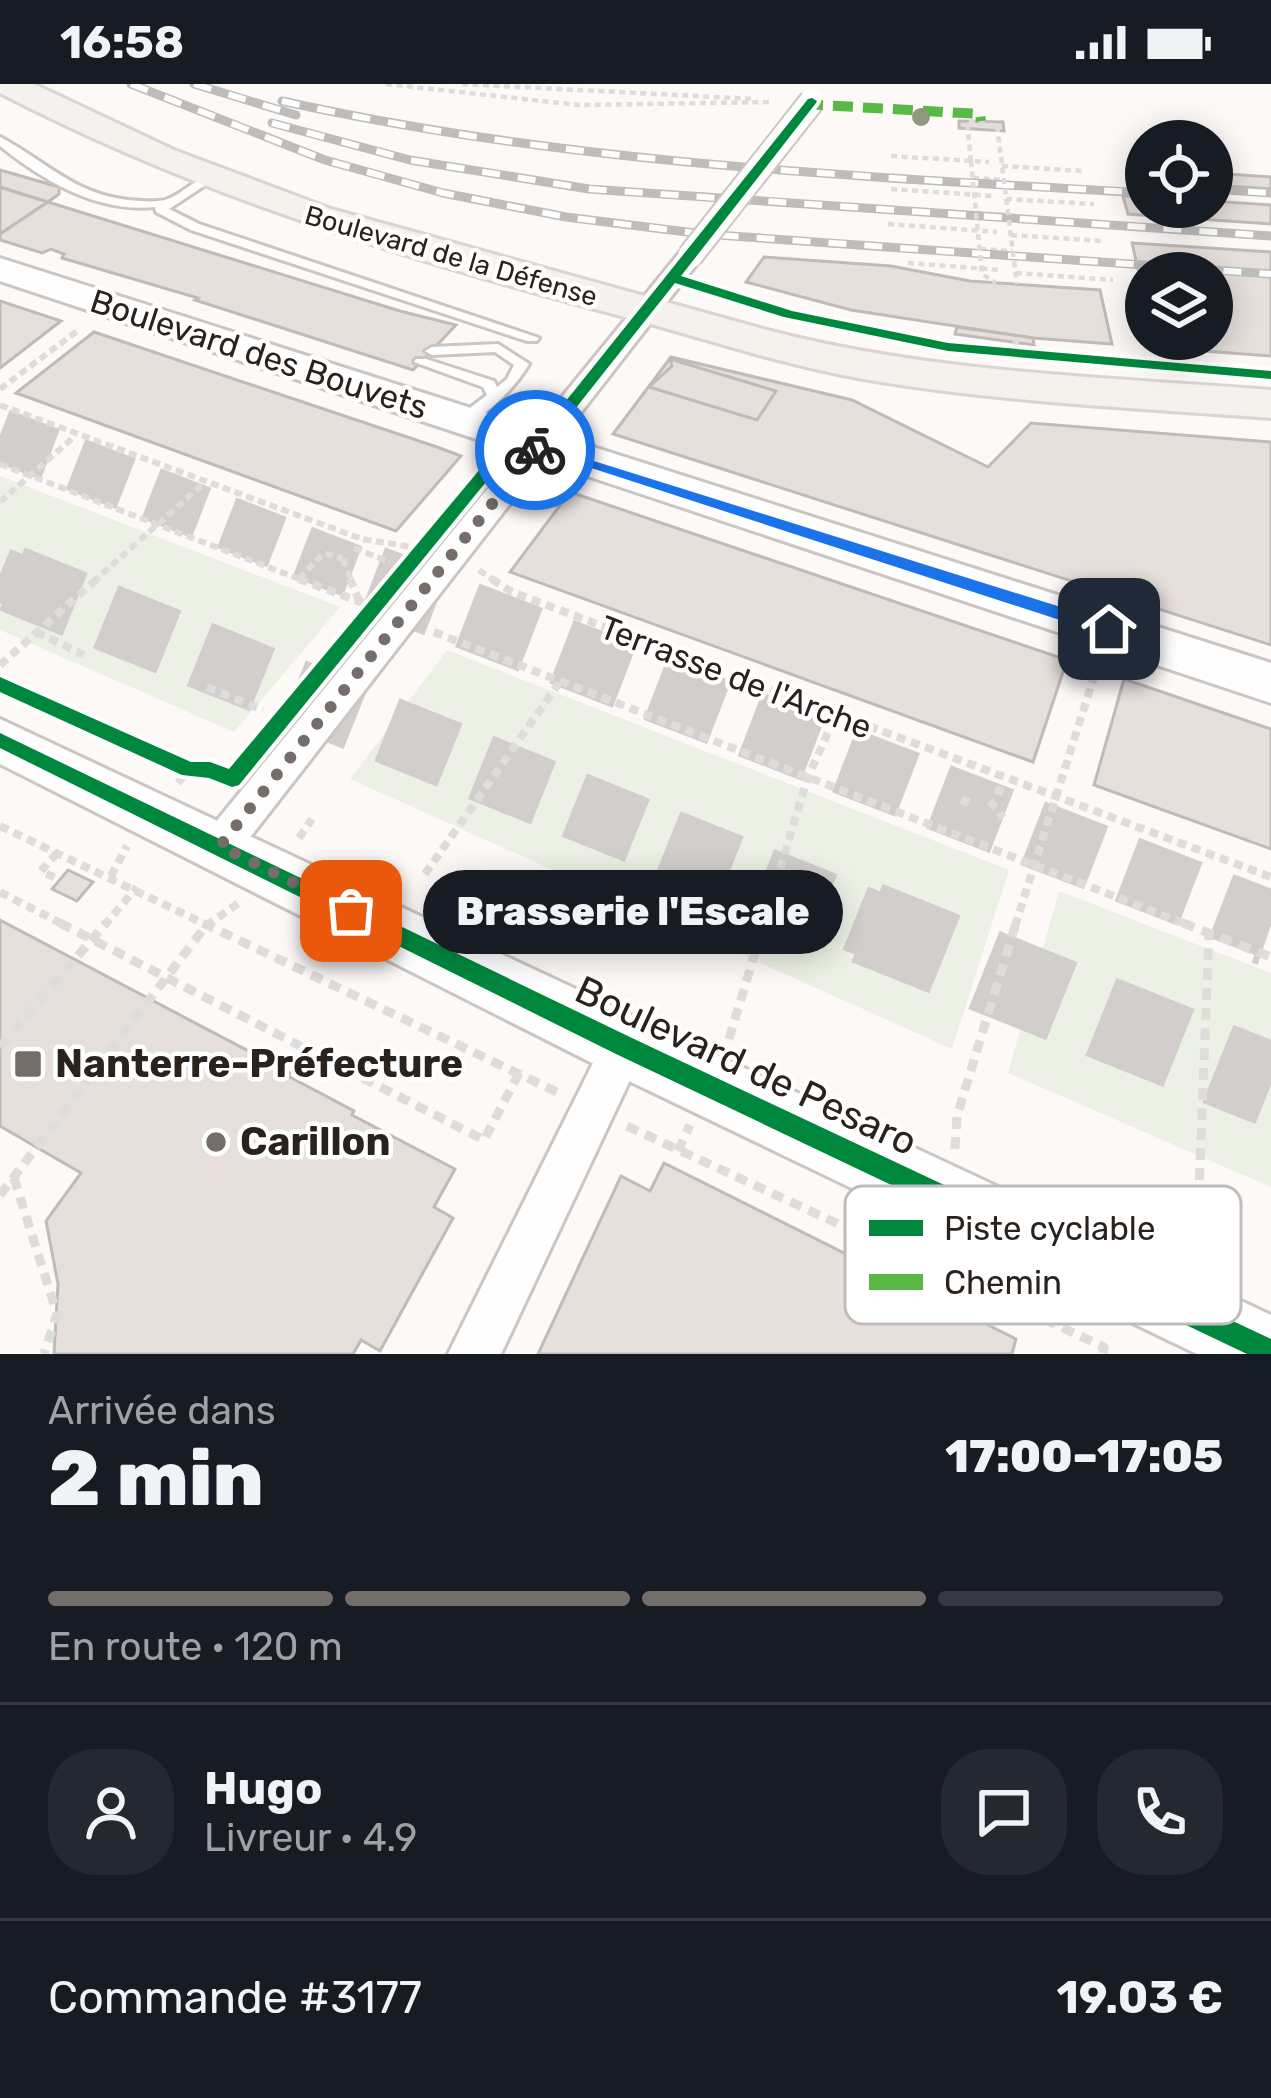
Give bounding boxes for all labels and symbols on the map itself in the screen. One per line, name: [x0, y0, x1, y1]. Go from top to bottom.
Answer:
street label: Boulevard de la Défense: [301, 199, 601, 313]
street label: Boulevard des Bouvets: [86, 281, 432, 427]
courier: [475, 390, 595, 510]
pin: [1058, 578, 1160, 680]
street label: Terrasse de l'Arche: [595, 607, 877, 747]
pin: [300, 860, 402, 962]
callout: Brasserie l'Escale: [423, 869, 843, 953]
street label: Boulevard de Pesaro: [568, 967, 924, 1165]
place label: Nanterre-Préfecture: [55, 1041, 463, 1087]
marker: Nanterre-Préfecture: [12, 1048, 44, 1080]
place label: Carillon: [240, 1119, 390, 1165]
marker: Carillon: [203, 1129, 229, 1155]
legend: [845, 1186, 1241, 1324]
text: Piste cyclable: [944, 1209, 1155, 1248]
text: Chemin: [944, 1263, 1062, 1302]

